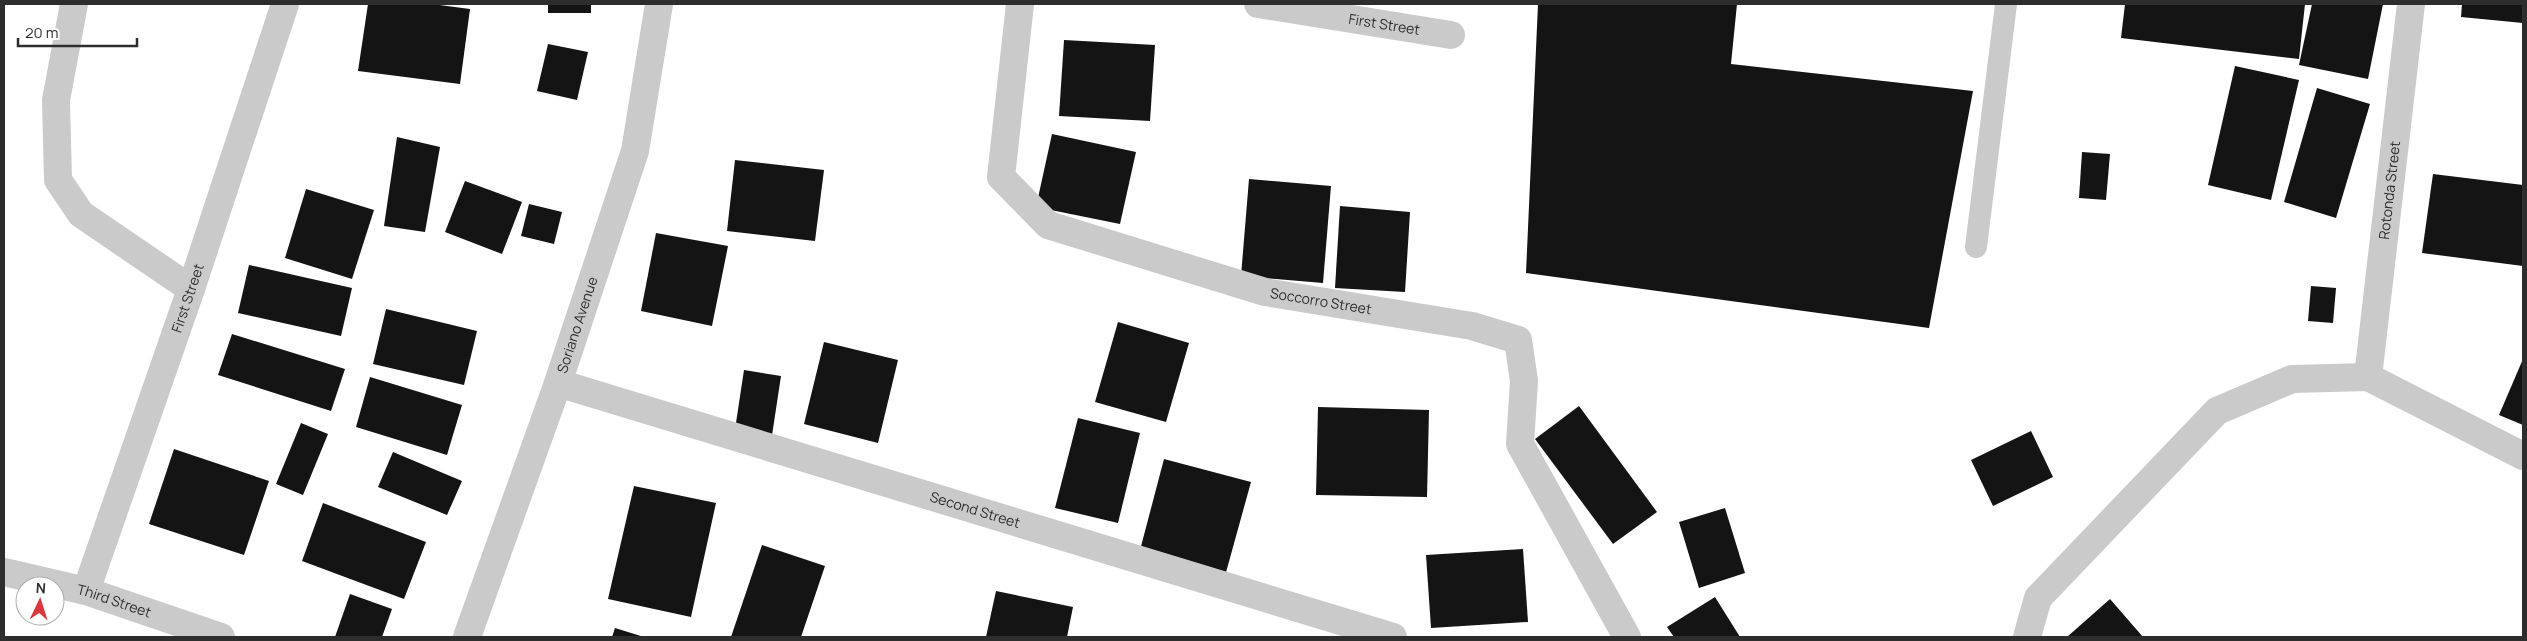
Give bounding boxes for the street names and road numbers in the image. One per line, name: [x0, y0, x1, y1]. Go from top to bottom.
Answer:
street label: First Street: [1347, 9, 1422, 39]
street label: Rotonda Street: [2374, 140, 2404, 240]
street label: First Street: [167, 261, 208, 335]
street label: Soriano Avenue: [552, 274, 602, 375]
street label: Soccorro Street: [1269, 283, 1374, 318]
street label: Second Street: [928, 487, 1023, 532]
street label: Third Street: [75, 579, 154, 622]

